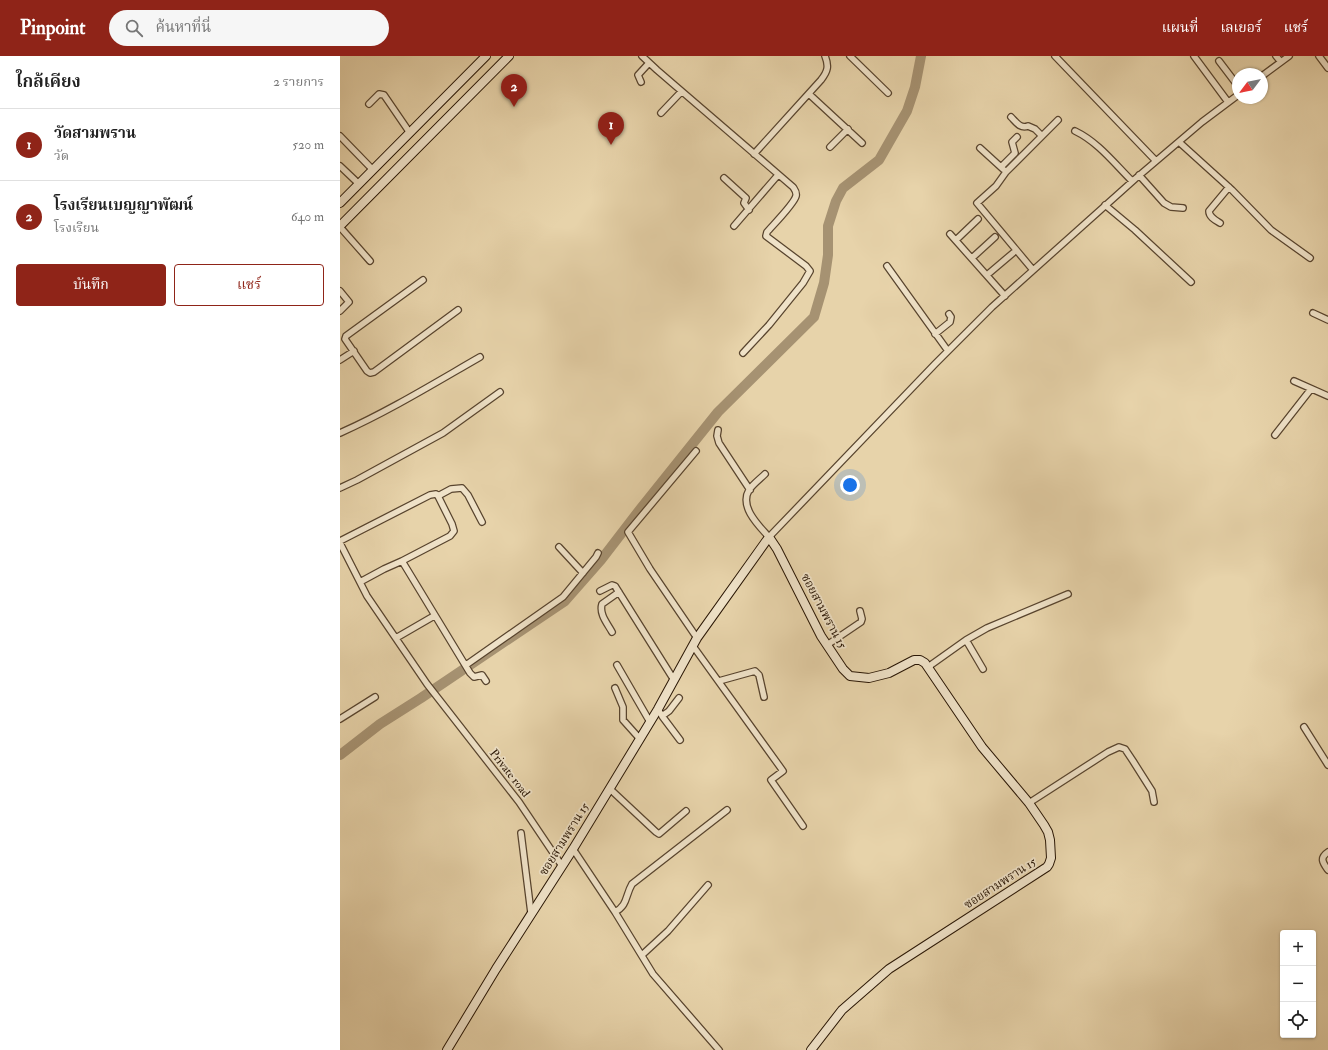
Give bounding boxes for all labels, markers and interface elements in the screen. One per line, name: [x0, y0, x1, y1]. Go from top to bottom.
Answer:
search box: [109, 10, 389, 46]
text: Pinpoint: [20, 16, 85, 40]
icon: search: [123, 17, 145, 39]
text: ค้นหาที่นี่: [155, 18, 211, 37]
text: แผนที่: [1162, 19, 1198, 36]
text: เลเยอร์: [1220, 19, 1262, 36]
text: แชร์: [1284, 19, 1308, 36]
north arrow: [1232, 68, 1268, 104]
text: ใกล้เคียง: [16, 71, 81, 92]
text: 2 รายการ: [273, 74, 324, 90]
pin: 2: [501, 74, 527, 107]
pin: 1: [598, 112, 624, 145]
text: วัดสามพราน: [54, 124, 136, 143]
text: 1: [27, 137, 31, 153]
text: 520 m: [292, 137, 324, 153]
text: วัด: [54, 148, 69, 164]
text: โรงเรียนเบญญาพัฒน์: [54, 196, 193, 215]
text: 2: [26, 209, 32, 225]
text: 640 m: [291, 209, 324, 225]
text: โรงเรียน: [54, 220, 99, 236]
button: บันทึก: [16, 264, 166, 306]
button: แชร์: [174, 264, 324, 306]
your location: [840, 475, 860, 495]
street label: ซอยสามพราน 15: [797, 571, 850, 652]
street label: Private road: [486, 746, 533, 800]
street label: ซอยสามพราน 15: [536, 799, 593, 878]
street label: ซอยสามพราน 15: [961, 854, 1040, 912]
map controls: [1280, 930, 1316, 1038]
button: +: [1280, 930, 1316, 966]
button: −: [1280, 966, 1316, 1002]
button: locate: [1280, 1002, 1316, 1038]

